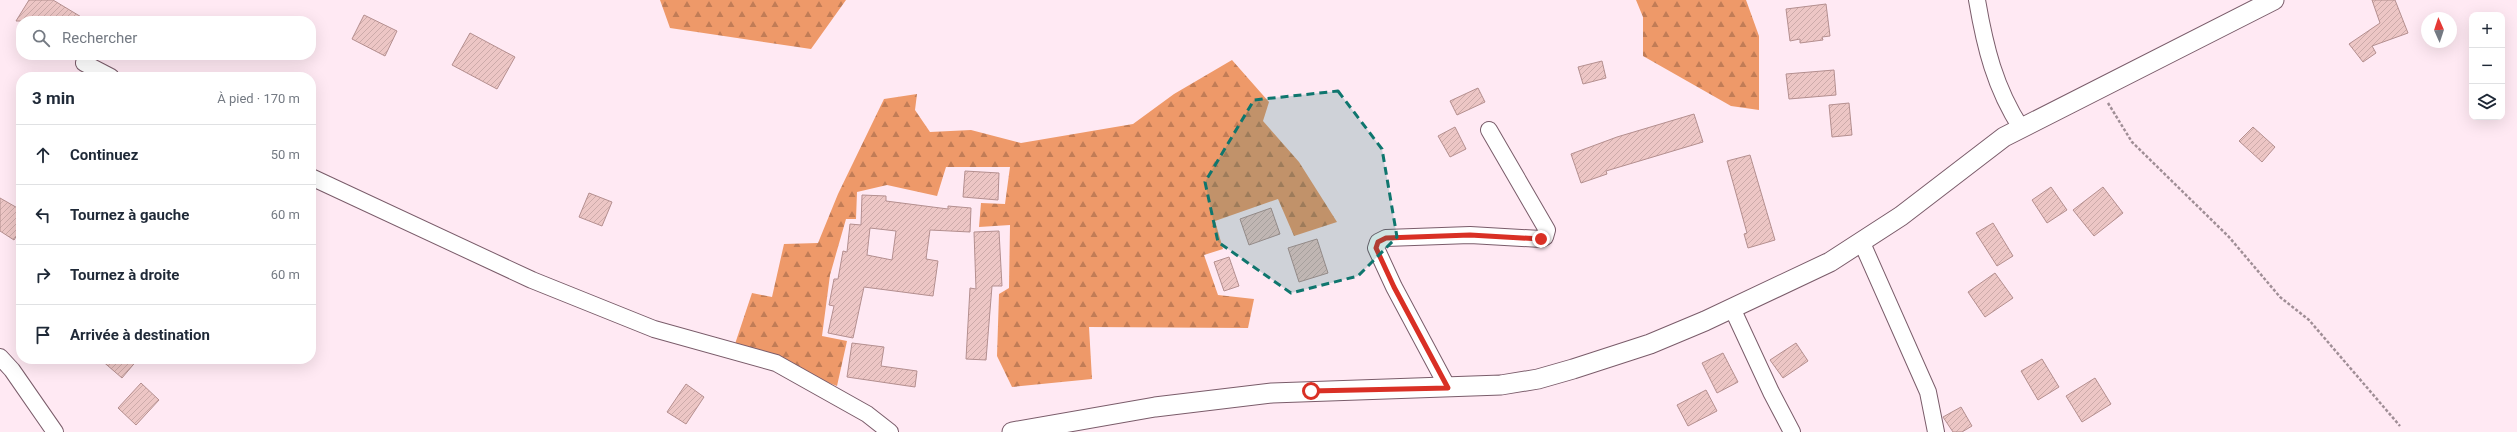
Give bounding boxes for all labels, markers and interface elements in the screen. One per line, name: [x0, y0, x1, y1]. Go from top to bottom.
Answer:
north arrow: [2421, 12, 2457, 48]
map controls: [2469, 12, 2505, 120]
button: +: [2469, 12, 2505, 48]
search box: [16, 16, 316, 60]
icon: search: [30, 27, 52, 49]
text: Rechercher: [62, 29, 137, 47]
button: −: [2469, 48, 2505, 84]
button: layers: [2469, 84, 2505, 120]
text: 3 min: [32, 88, 75, 108]
text: À pied · 170 m: [217, 91, 300, 106]
icon: ahead: [32, 144, 54, 166]
text: Continuez: [70, 146, 138, 164]
text: 50 m: [271, 147, 300, 162]
icon: left: [32, 204, 54, 226]
text: Tournez à gauche: [70, 206, 189, 224]
text: 60 m: [271, 207, 300, 222]
route end: [1532, 230, 1550, 248]
icon: right: [32, 264, 54, 286]
text: Tournez à droite: [70, 266, 179, 284]
text: 60 m: [271, 267, 300, 282]
icon: arrive: [32, 324, 54, 346]
text: Arrivée à destination: [70, 326, 210, 344]
route start: [1302, 382, 1320, 400]

